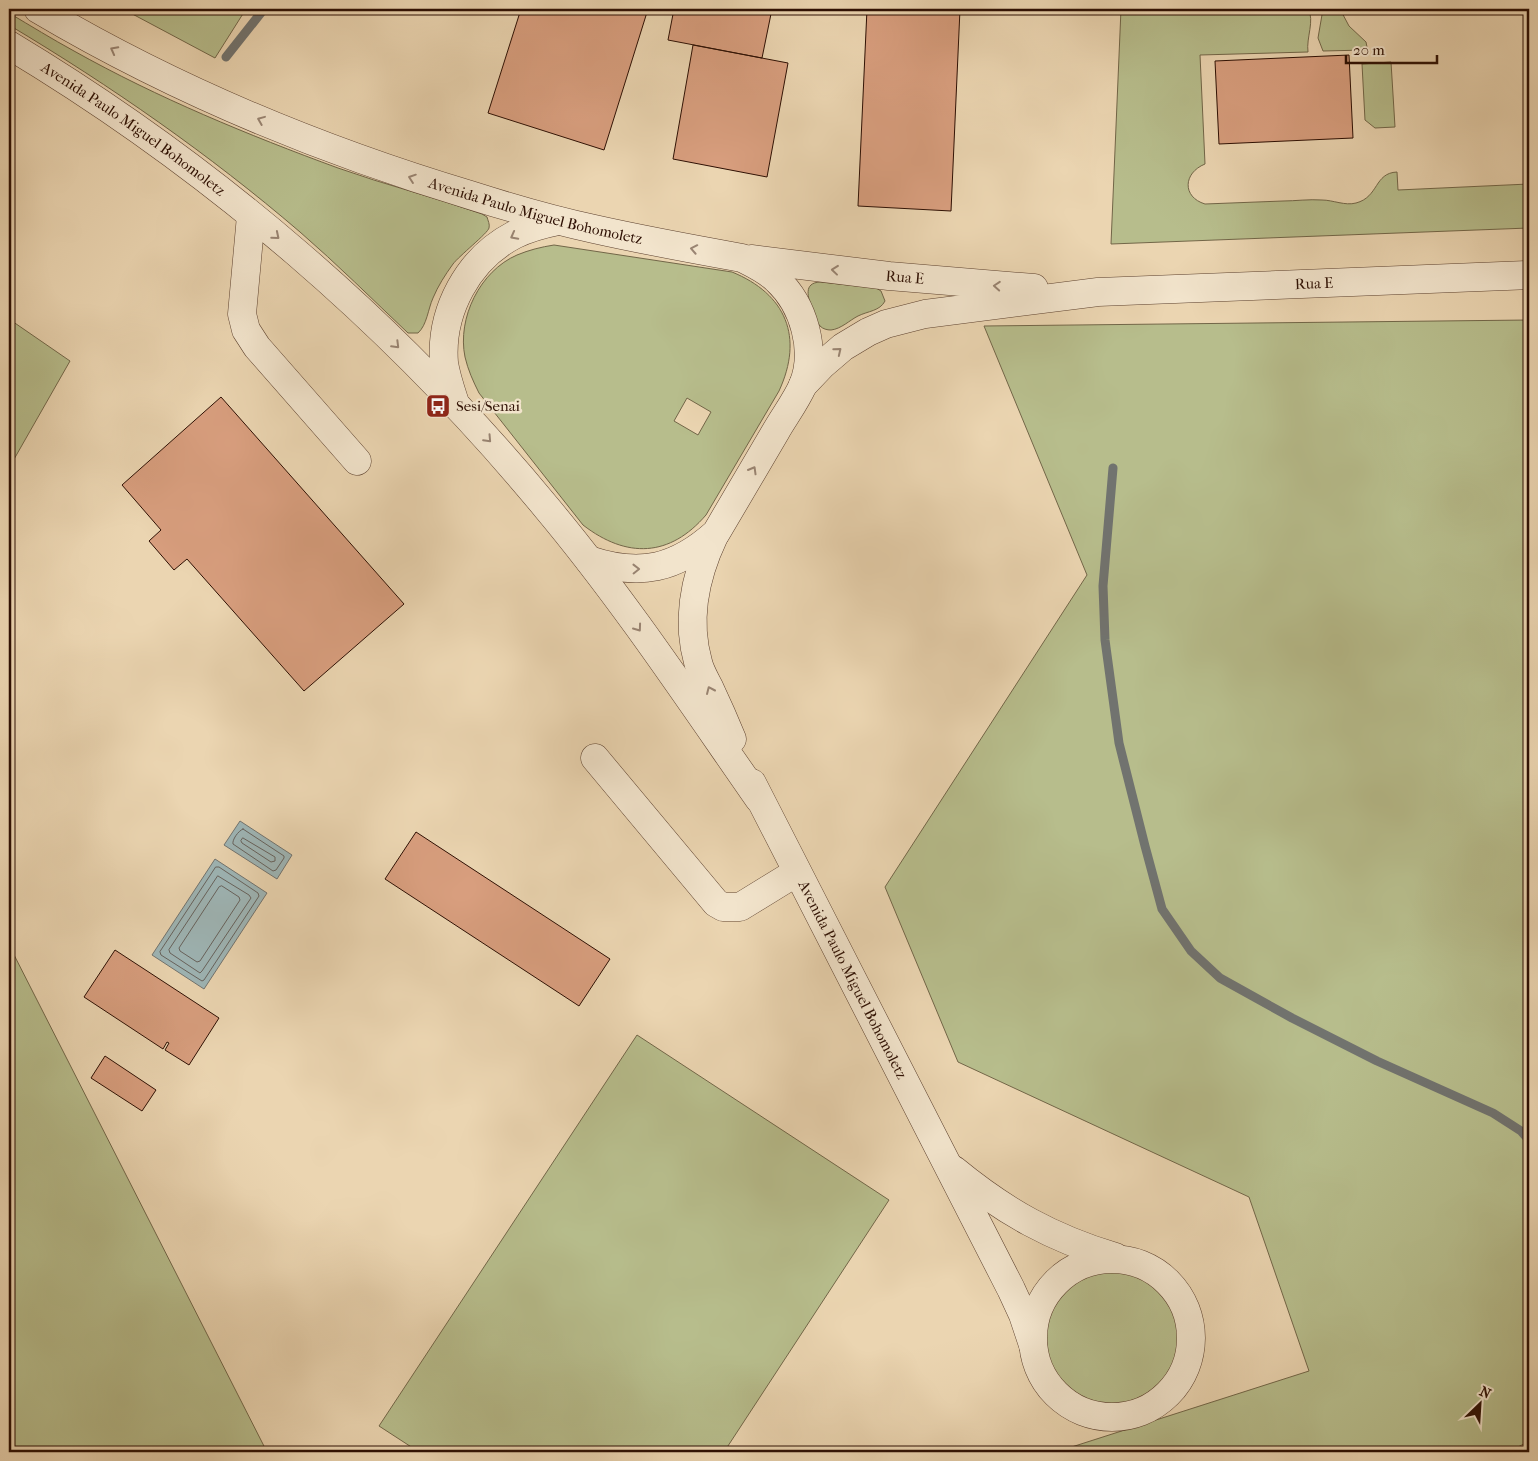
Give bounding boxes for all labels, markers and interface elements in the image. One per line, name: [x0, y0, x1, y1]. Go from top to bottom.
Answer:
scale bar: [1346, 32, 1437, 64]
text: 20 m: [1353, 41, 1385, 59]
one-way arrow: [110, 47, 119, 57]
street label: Avenida Paulo Miguel Bohomoletz: [37, 58, 229, 200]
one-way arrow: [257, 115, 265, 125]
one-way arrow: [409, 173, 417, 183]
street label: Avenida Paulo Miguel Bohomoletz: [425, 173, 644, 248]
one-way arrow: [270, 230, 279, 238]
one-way arrow: [510, 230, 519, 240]
one-way arrow: [689, 244, 698, 255]
one-way arrow: [831, 265, 839, 276]
street label: Rua E: [885, 267, 925, 288]
street label: Rua E: [1295, 274, 1334, 293]
one-way arrow: [992, 280, 1000, 291]
one-way arrow: [391, 339, 400, 348]
one-way arrow: [832, 349, 841, 357]
bus stop icon: Sesi/Senai: [425, 393, 451, 419]
place label: Sesi/Senai: [456, 397, 521, 415]
one-way arrow: [482, 434, 491, 443]
one-way arrow: [746, 467, 756, 476]
one-way arrow: [633, 564, 641, 574]
one-way arrow: [632, 622, 641, 632]
one-way arrow: [706, 686, 717, 695]
street label: Avenida Paulo Miguel Bohomoletz: [794, 876, 911, 1082]
north arrow: [1456, 1378, 1506, 1428]
text: N: [1477, 1383, 1494, 1403]

